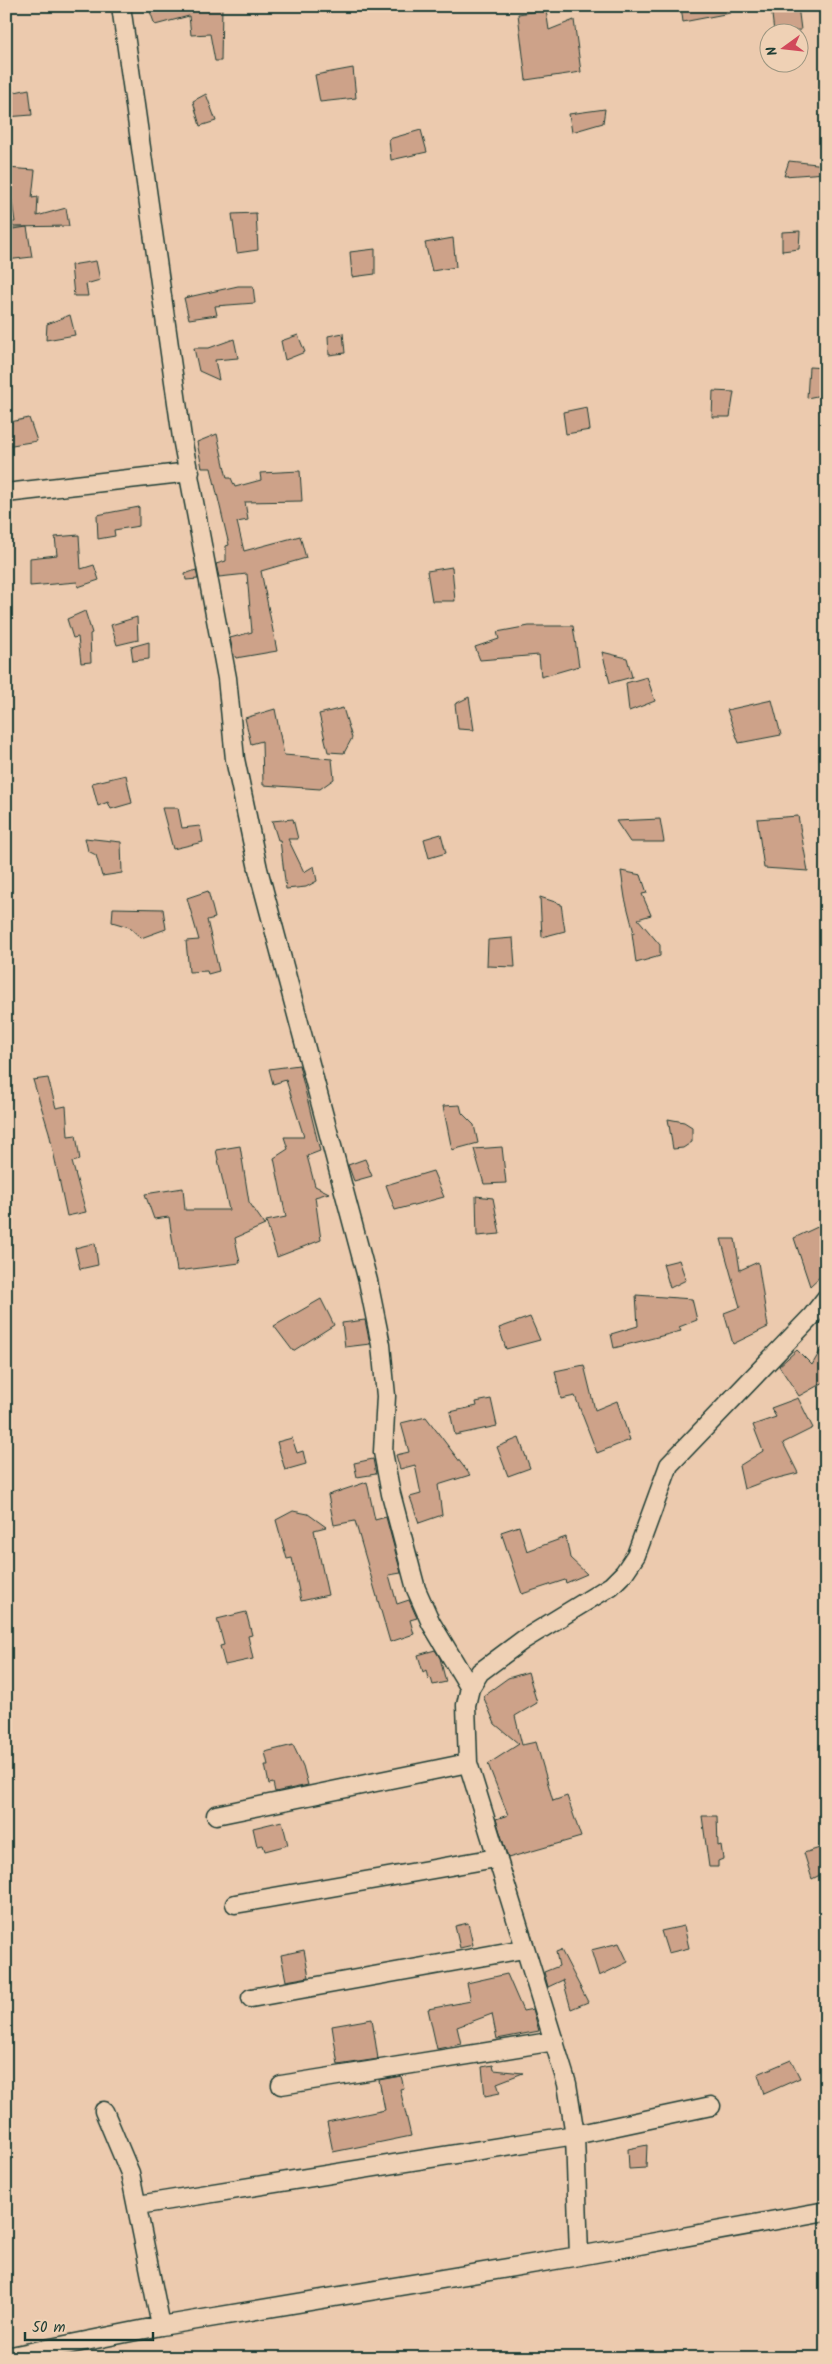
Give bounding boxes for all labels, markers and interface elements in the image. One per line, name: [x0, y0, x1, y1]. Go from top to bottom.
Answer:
north arrow: [760, 22, 810, 72]
text: N: [761, 44, 784, 58]
scale bar: [25, 2309, 152, 2341]
text: 50 m: [32, 2316, 66, 2340]

